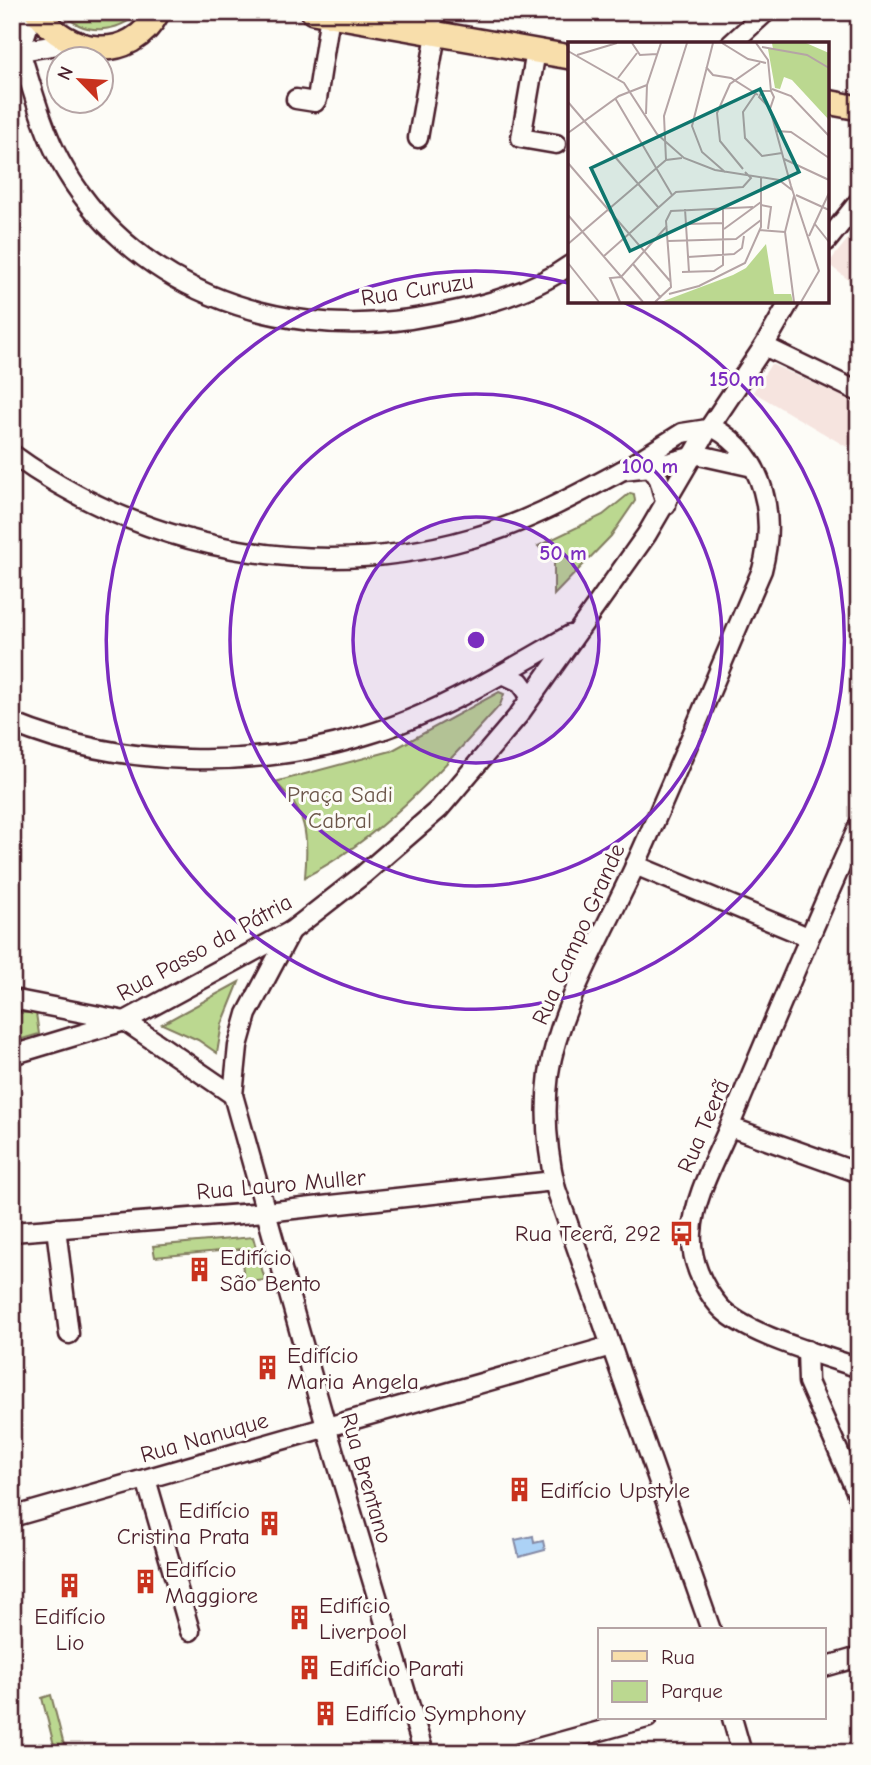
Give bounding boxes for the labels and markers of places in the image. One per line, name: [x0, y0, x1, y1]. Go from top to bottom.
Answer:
centre of rings: [464, 628, 488, 652]
bus stop icon: Rua Teerã, 292: [667, 1219, 695, 1247]
place label: Rua Teerã, 292: [515, 1220, 661, 1247]
place label: Edifício São Bento: [220, 1244, 321, 1297]
building icon: Edifício São Bento: [186, 1256, 214, 1284]
place label: Edifício Maria Angela: [287, 1342, 419, 1395]
building icon: Edifício Maria Angela: [253, 1354, 281, 1382]
building icon: Edifício Upstyle: [506, 1476, 534, 1504]
place label: Edifício Upstyle: [540, 1477, 690, 1504]
place label: Edifício Cristina Prata: [117, 1497, 250, 1550]
building icon: Edifício Cristina Prata: [256, 1509, 284, 1537]
place label: Edifício Maggiore: [165, 1556, 258, 1609]
building icon: Edifício Maggiore: [131, 1568, 159, 1596]
building icon: Edifício Lio: [56, 1572, 84, 1600]
place label: Edifício Liverpool: [319, 1592, 407, 1645]
place label: Edifício Lio: [34, 1603, 106, 1656]
building icon: Edifício Liverpool: [285, 1604, 313, 1632]
building icon: Edifício Parati: [295, 1654, 323, 1682]
place label: Edifício Parati: [329, 1655, 464, 1682]
building icon: Edifício Symphony: [311, 1699, 339, 1727]
place label: Edifício Symphony: [345, 1700, 527, 1727]

